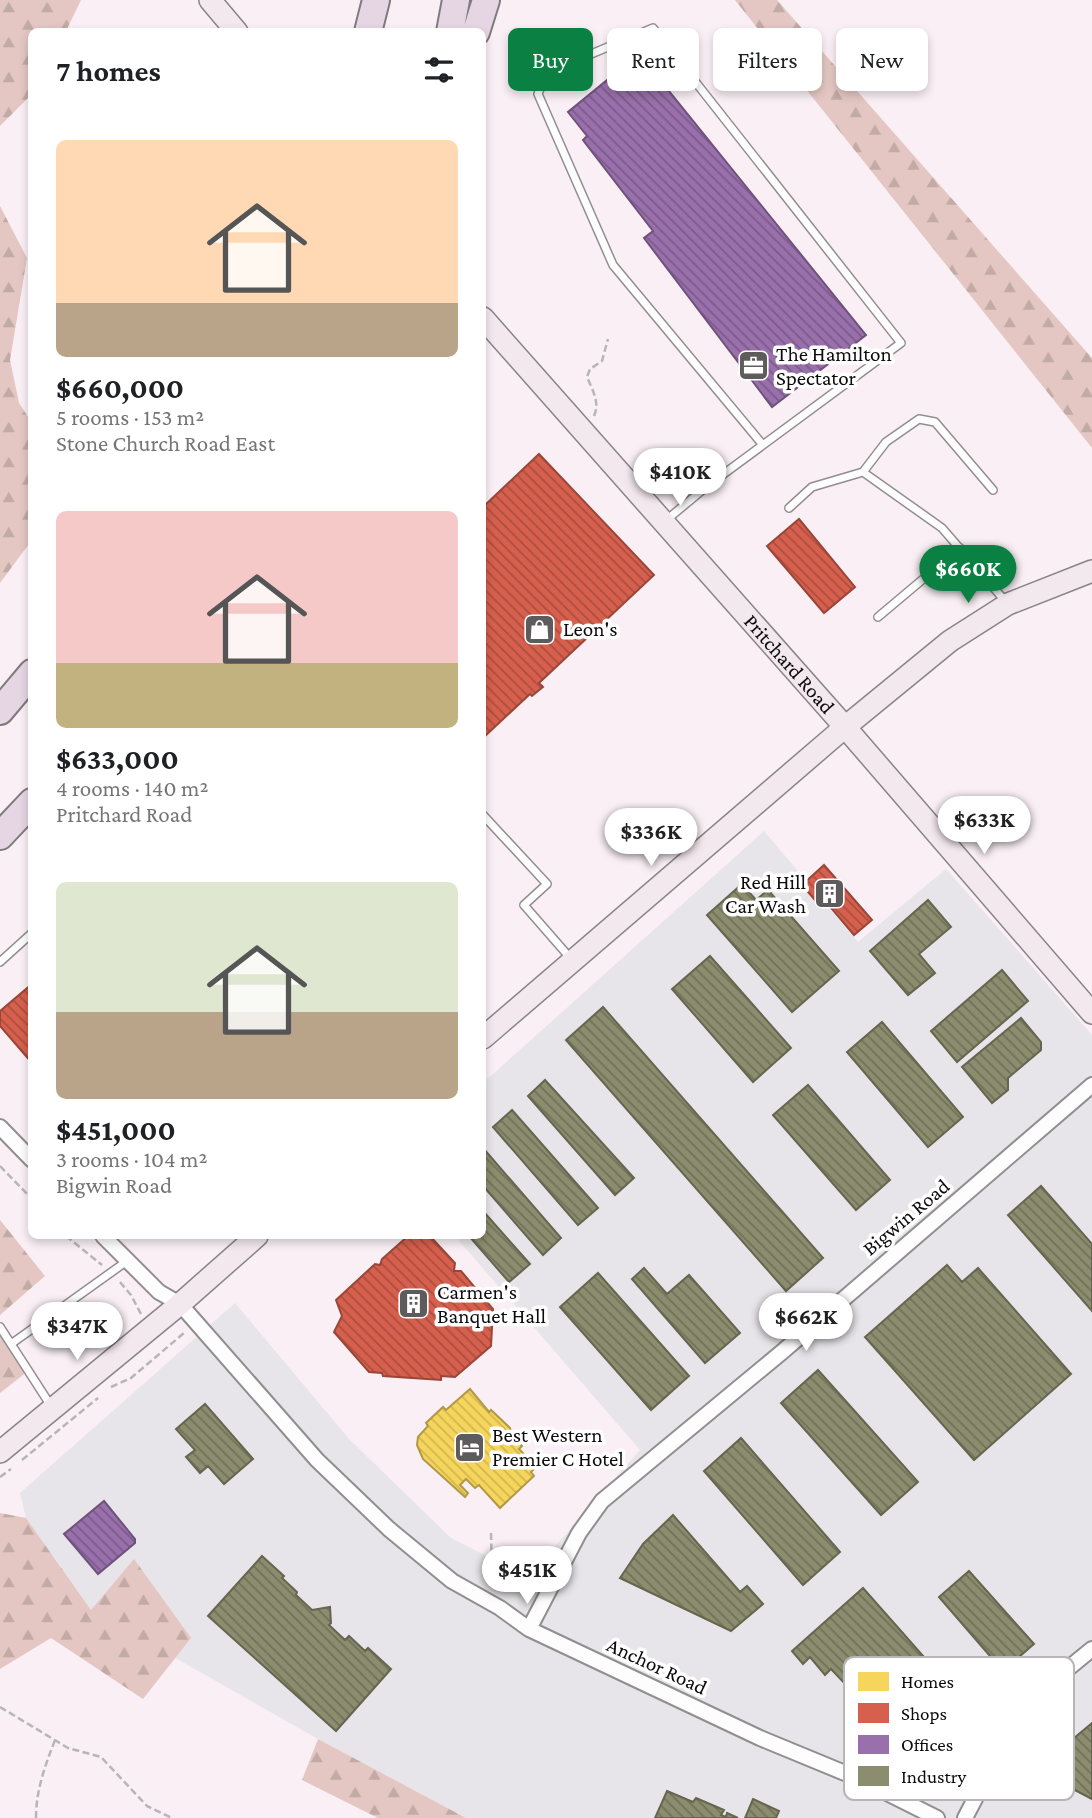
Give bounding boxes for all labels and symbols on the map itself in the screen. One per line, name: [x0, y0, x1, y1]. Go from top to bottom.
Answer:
place label: The Hamilton Spectator: [776, 342, 892, 390]
office icon: The Hamilton Spectator: [736, 349, 770, 383]
pin: $410K: [631, 448, 729, 508]
pin: $660K: [919, 546, 1017, 605]
street label: Pritchard Road: [739, 609, 839, 719]
shop icon: Leon's: [523, 612, 557, 646]
place label: Leon's: [563, 617, 617, 641]
pin: $633K: [935, 796, 1033, 856]
pin: $336K: [602, 808, 700, 868]
place label: Red Hill Car Wash: [725, 870, 806, 918]
building icon: Red Hill Car Wash: [812, 877, 846, 911]
street label: Bigwin Road: [858, 1174, 954, 1260]
place label: Carmen's Banquet Hall: [437, 1280, 546, 1328]
building icon: Carmen's Banquet Hall: [397, 1287, 431, 1321]
pin: $662K: [757, 1294, 855, 1353]
pin: $347K: [28, 1302, 126, 1362]
place label: Best Western Premier C Hotel: [492, 1423, 624, 1471]
hotel icon: Best Western Premier C Hotel: [452, 1430, 486, 1464]
pin: $451K: [478, 1546, 576, 1606]
street label: Anchor Road: [603, 1632, 711, 1700]
legend: [844, 1657, 1074, 1800]
text: Homes: [901, 1671, 954, 1692]
text: Shops: [901, 1703, 947, 1724]
text: Offices: [901, 1734, 953, 1755]
text: Industry: [901, 1766, 967, 1787]

